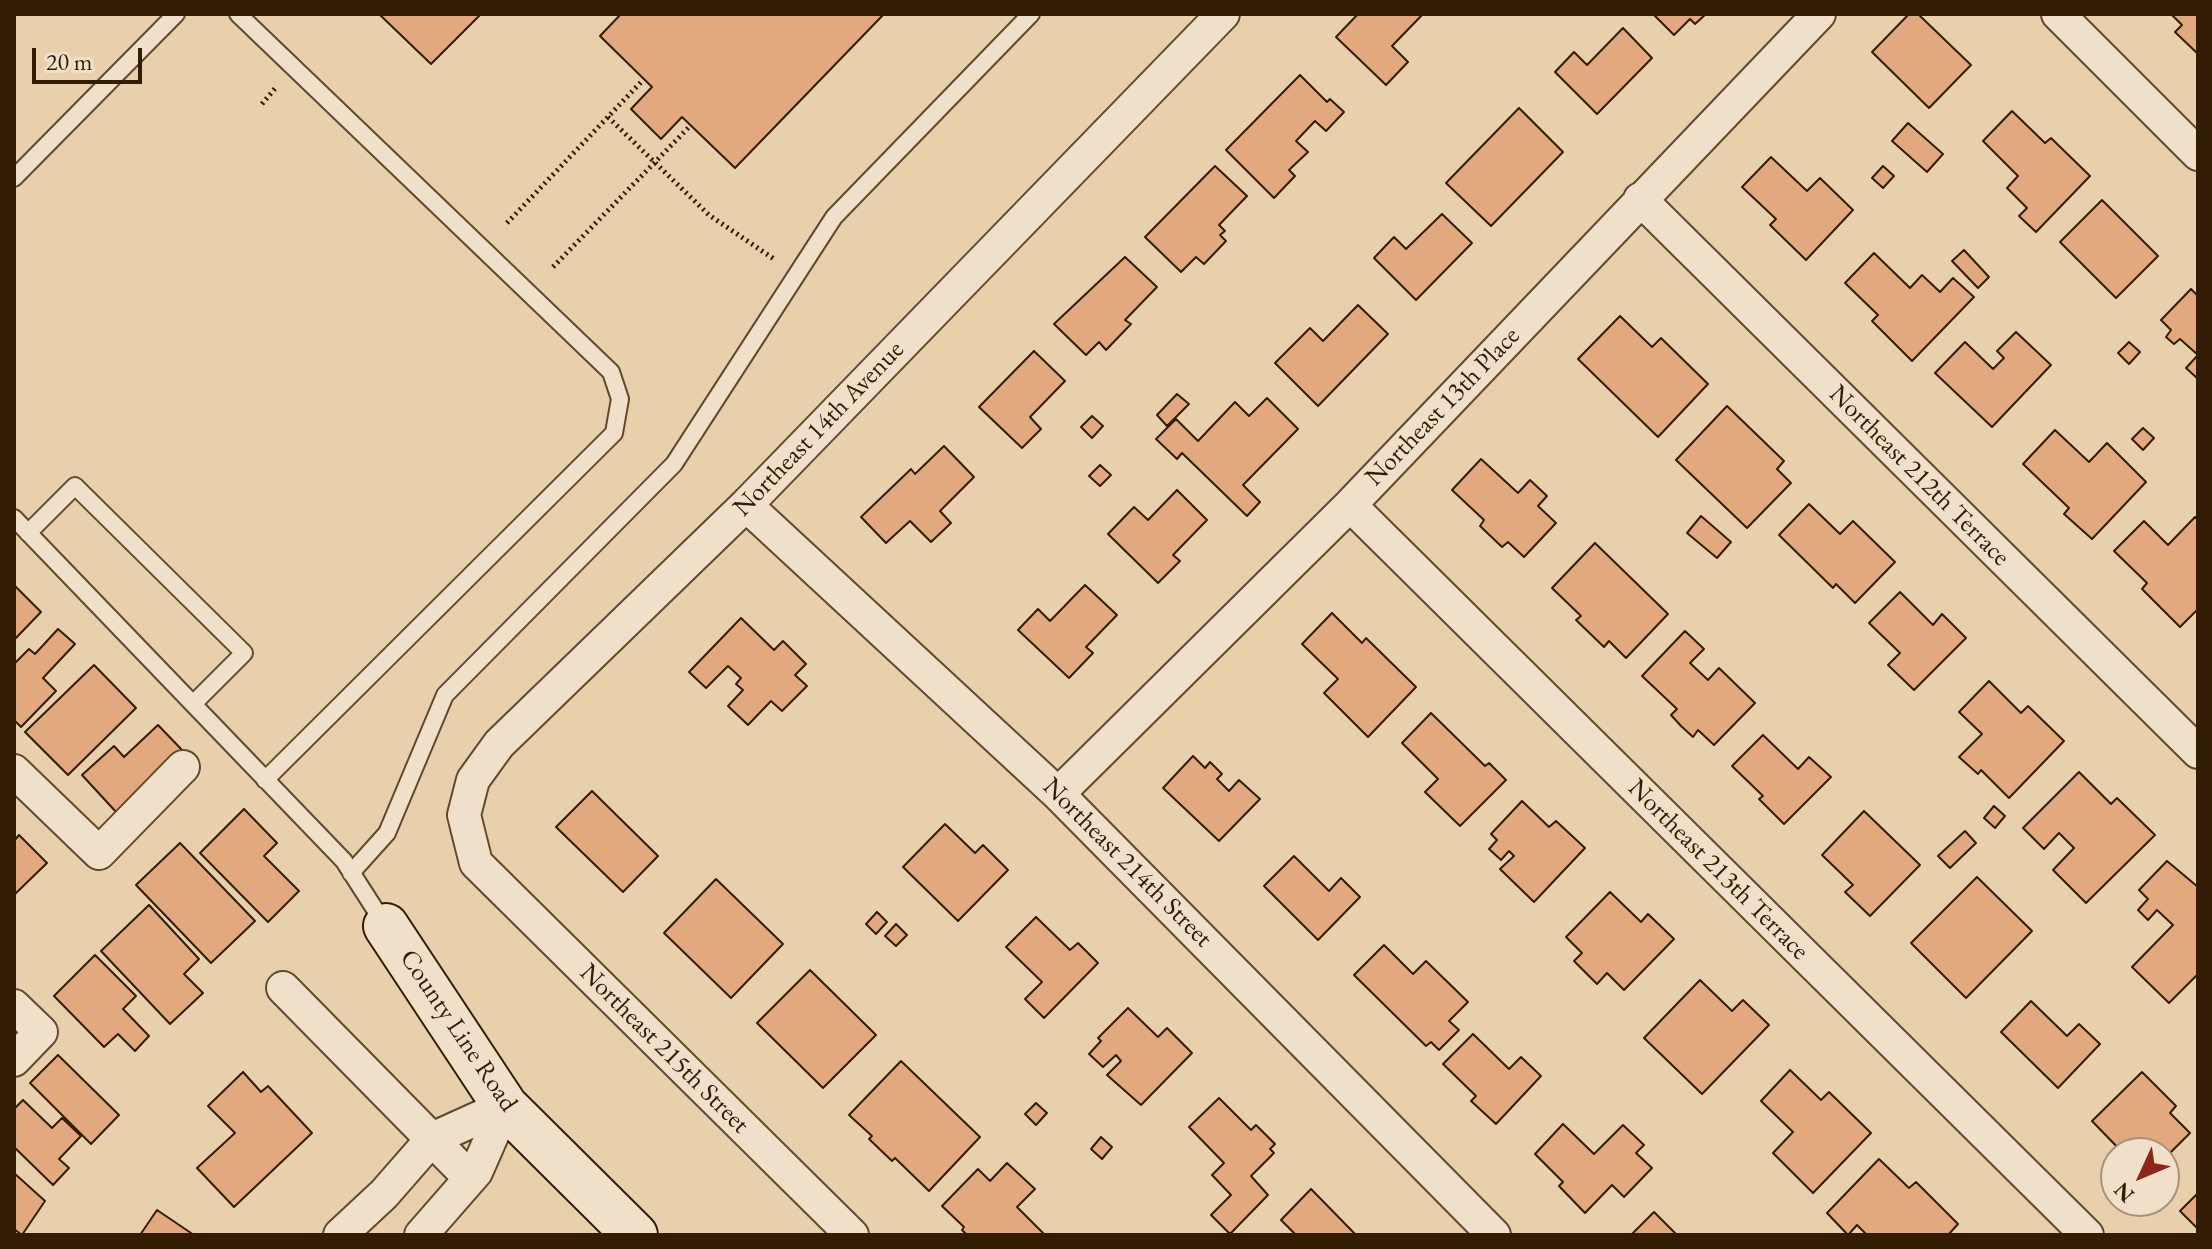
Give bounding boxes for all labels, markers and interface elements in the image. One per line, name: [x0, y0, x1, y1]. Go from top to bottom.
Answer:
scale bar: [36, 32, 146, 82]
text: 20 m: [46, 46, 93, 77]
street label: Northeast 13th Place: [1359, 321, 1527, 493]
street label: Northeast 14th Avenue: [727, 335, 911, 523]
street label: Northeast 212th Terrace: [1822, 379, 2016, 573]
street label: Northeast 214th Street: [1036, 772, 1218, 954]
street label: Northeast 213th Terrace: [1621, 773, 1815, 967]
street label: County Line Road: [392, 944, 524, 1118]
street label: Northeast 215th Street: [573, 958, 755, 1140]
north arrow: [2100, 1137, 2180, 1217]
text: N: [2107, 1176, 2140, 1209]

